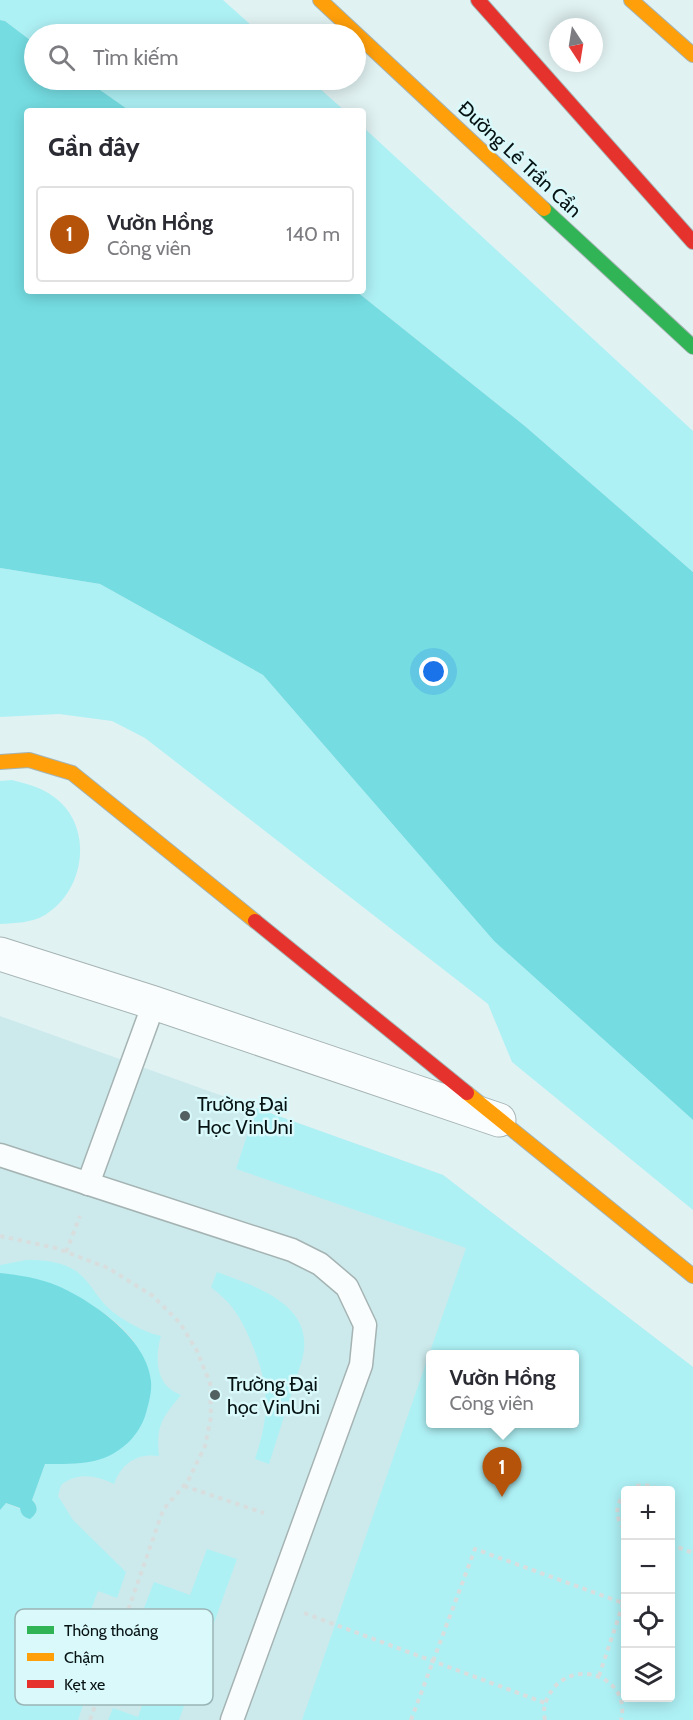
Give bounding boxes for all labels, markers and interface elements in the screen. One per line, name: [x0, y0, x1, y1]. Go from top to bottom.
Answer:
north arrow: [549, 18, 603, 72]
search box: [24, 24, 366, 90]
icon: search: [45, 41, 78, 74]
text: Tìm kiếm: [93, 44, 179, 71]
street label: Đường Lê Trần Cẩn: [453, 96, 587, 222]
text: Gần đây: [48, 131, 140, 163]
text: Vườn Hồng: [107, 209, 213, 236]
text: 1: [66, 222, 73, 246]
text: 140 m: [286, 222, 340, 246]
text: Công viên: [107, 236, 191, 260]
your location: [419, 657, 448, 686]
place label: Trường Đại Học VinUni: [197, 1092, 293, 1139]
marker: Trường Đại Học VinUni: [178, 1109, 192, 1123]
popup: [426, 1350, 579, 1428]
text: Vườn Hồng: [449, 1364, 556, 1391]
place label: Trường Đại học VinUni: [227, 1372, 320, 1419]
marker: Trường Đại học VinUni: [208, 1388, 222, 1402]
text: Công viên: [449, 1391, 534, 1415]
pin: 1: [482, 1448, 522, 1497]
map controls: [621, 1486, 675, 1702]
button: +: [621, 1486, 675, 1540]
button: −: [621, 1540, 675, 1594]
button: locate: [621, 1594, 675, 1648]
legend: [15, 1609, 213, 1705]
text: Thông thoáng: [64, 1621, 159, 1640]
text: Chậm: [64, 1648, 104, 1667]
button: layers: [621, 1648, 675, 1702]
text: Kẹt xe: [64, 1675, 105, 1694]

